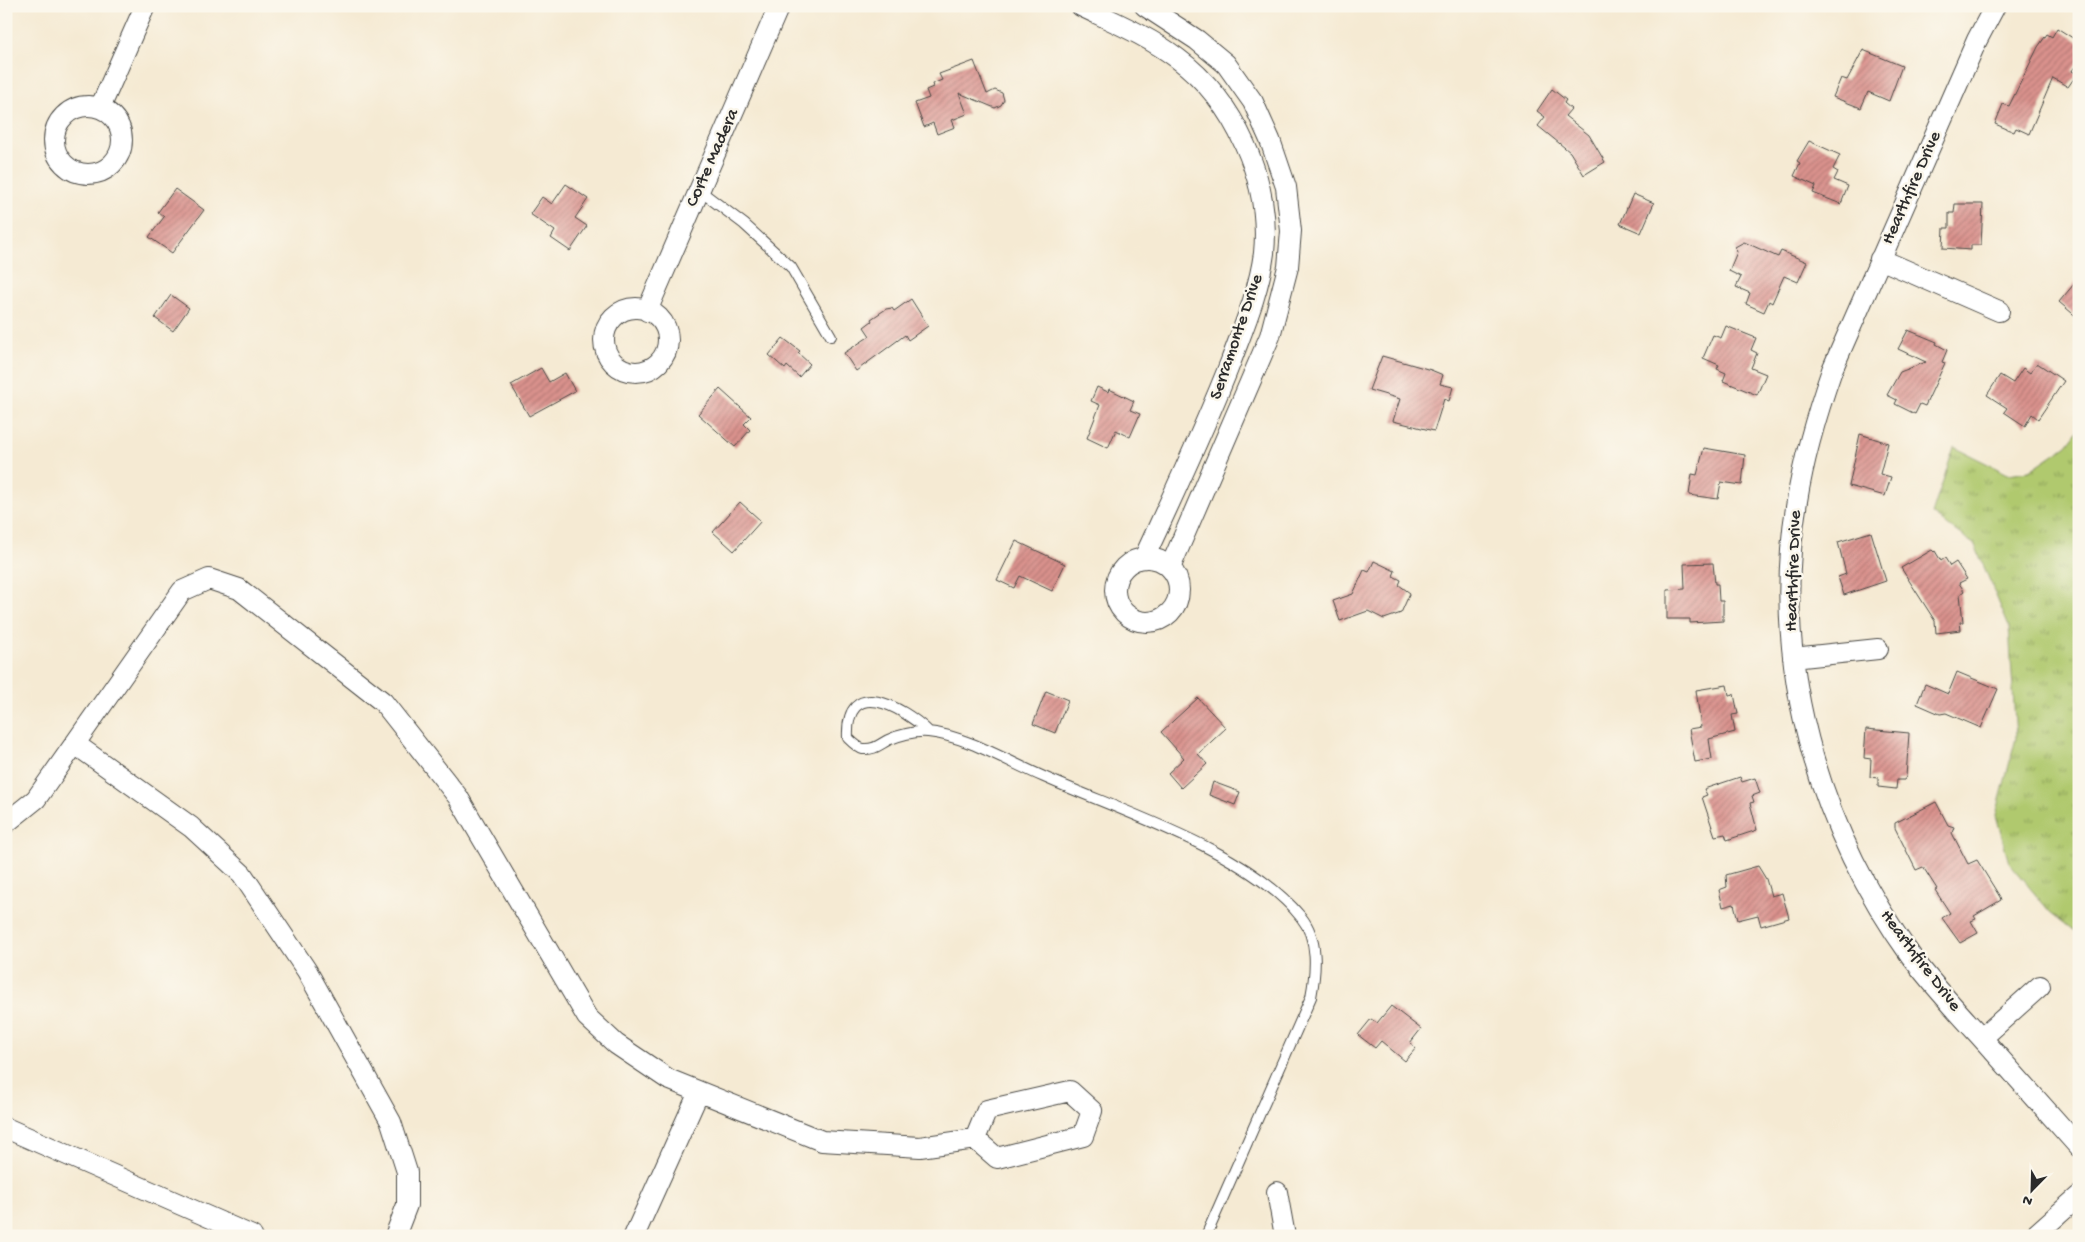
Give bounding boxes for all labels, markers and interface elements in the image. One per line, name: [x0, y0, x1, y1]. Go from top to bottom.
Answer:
street label: Corte Madera: [682, 105, 744, 210]
street label: Hearthfire Drive: [1878, 128, 1947, 248]
street label: Serramonte Drive: [1206, 271, 1269, 402]
street label: Hearthfire Drive: [1781, 509, 1807, 632]
street label: Hearthfire Drive: [1875, 906, 1965, 1016]
north arrow: [2008, 1164, 2058, 1214]
text: N: [2020, 1190, 2035, 1209]

